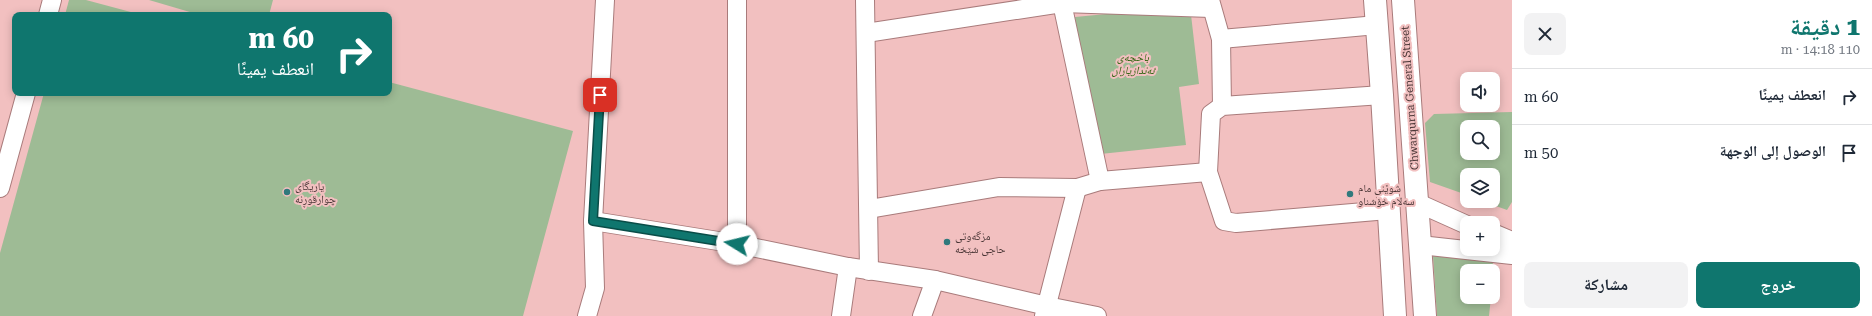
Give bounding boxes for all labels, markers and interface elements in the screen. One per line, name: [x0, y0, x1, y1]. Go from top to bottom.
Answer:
button: close: [1524, 13, 1566, 55]
text: 1 دقيقة: [1790, 13, 1860, 41]
text: 60 m: [249, 22, 314, 55]
street label: Chwarqurna General Street: [1398, 25, 1422, 171]
icon: right: [328, 28, 380, 80]
text: 110 m · 14:18: [1781, 42, 1860, 57]
park label: باخچەی ئەندازیاران: [1112, 51, 1156, 77]
text: انعطف يمينًا: [237, 58, 314, 79]
map controls: [1460, 72, 1500, 304]
button: sound: [1460, 72, 1500, 112]
pin: [583, 78, 617, 112]
icon: arrive: [589, 84, 611, 106]
text: انعطف يمينًا: [1759, 86, 1826, 104]
icon: right: [1838, 86, 1860, 108]
text: 60 m: [1524, 88, 1558, 106]
button: search: [1460, 120, 1500, 160]
text: الوصول إلى الوجهة: [1720, 142, 1826, 160]
icon: arrive: [1838, 142, 1860, 164]
text: 50 m: [1524, 144, 1558, 162]
button: layers: [1460, 168, 1500, 208]
place label: یاریگای چوارقوڕنە: [295, 180, 336, 208]
place label: شوێنی مام سەلام خۆشناو: [1358, 182, 1415, 208]
marker: یاریگای چوارقوڕنە: [282, 187, 292, 197]
marker: شوێنی مام سەلام خۆشناو: [1345, 189, 1355, 199]
button: +: [1460, 216, 1500, 256]
position arrow: [716, 223, 758, 265]
place label: مزگەوتی حاجی شێخە: [955, 230, 1006, 256]
marker: مزگەوتی حاجی شێخە: [942, 237, 952, 247]
button: مشاركة: [1524, 262, 1688, 308]
button: خروج: [1696, 262, 1860, 308]
button: −: [1460, 264, 1500, 304]

